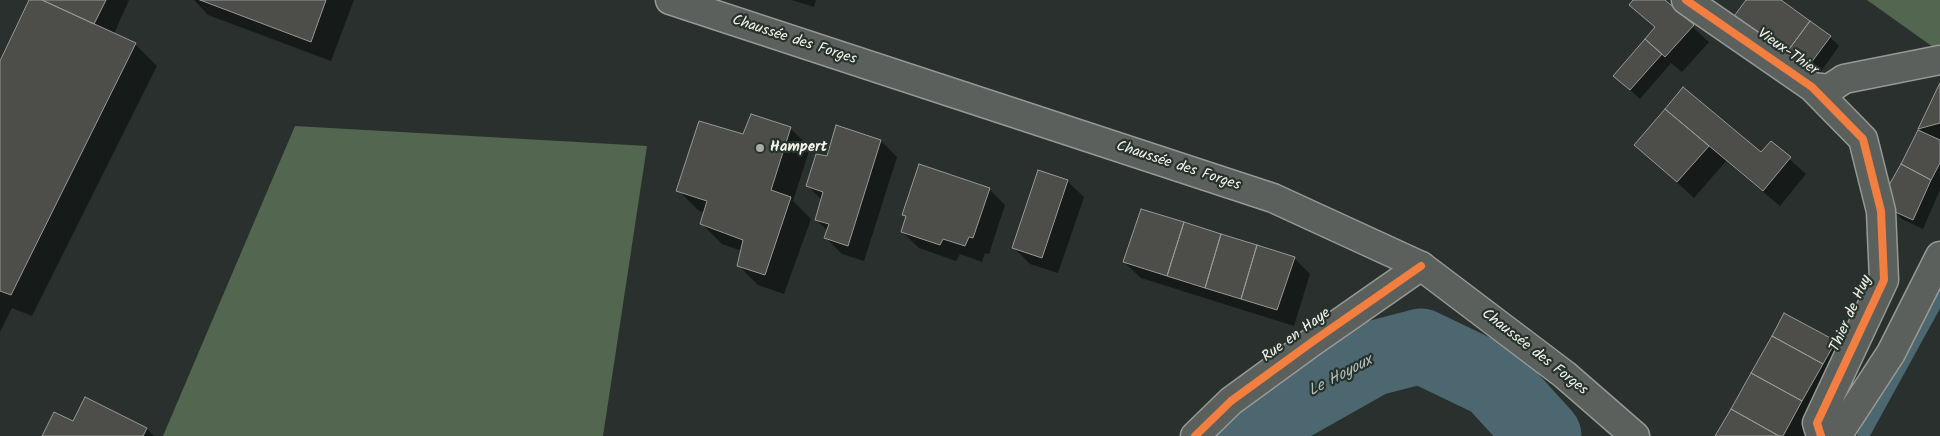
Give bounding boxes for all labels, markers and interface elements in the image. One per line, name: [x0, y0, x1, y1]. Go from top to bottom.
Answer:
street label: Chaussée des Forges: [729, 12, 859, 70]
street label: Vieux-Thier: [1753, 26, 1821, 80]
street label: Chaussée des Forges: [1113, 138, 1243, 196]
place label: Hampert: [770, 139, 827, 157]
marker: Hampert: [754, 142, 766, 154]
street label: Thier de Huy: [1827, 273, 1877, 355]
street label: Rue en Haye: [1259, 305, 1335, 367]
street label: Chaussée des Forges: [1477, 306, 1591, 400]
water label: Le Hoyoux: [1306, 352, 1376, 402]

